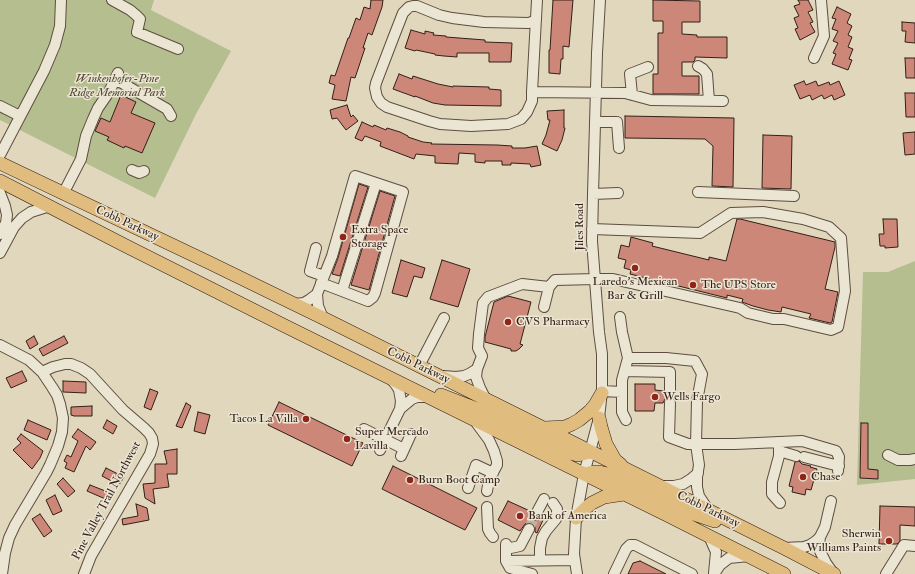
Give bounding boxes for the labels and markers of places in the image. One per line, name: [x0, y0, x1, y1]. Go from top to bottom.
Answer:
place label: Extra Space Storage: [351, 223, 408, 251]
marker: Extra Space Storage: [338, 232, 348, 242]
marker: Laredo's Mexican Bar & Grill: [630, 263, 640, 273]
place label: Laredo's Mexican Bar & Grill: [592, 275, 678, 303]
place label: The UPS Store: [701, 278, 776, 292]
marker: The UPS Store: [688, 280, 698, 290]
place label: CVS Pharmacy: [516, 315, 590, 329]
marker: CVS Pharmacy: [503, 317, 513, 327]
place label: Wells Fargo: [663, 390, 720, 404]
marker: Wells Fargo: [650, 392, 660, 402]
place label: Tacos La Villa: [229, 412, 298, 426]
marker: Tacos La Villa: [301, 414, 311, 424]
place label: Super Mercado Lavilla: [355, 425, 428, 453]
marker: Super Mercado Lavilla: [342, 434, 352, 444]
place label: Chase: [811, 470, 840, 484]
marker: Chase: [798, 472, 808, 482]
place label: Burn Boot Camp: [418, 473, 500, 487]
marker: Burn Boot Camp: [405, 475, 415, 485]
place label: Bank of America: [528, 509, 607, 523]
marker: Bank of America: [515, 511, 525, 521]
place label: Sherwin Williams Paints: [806, 527, 881, 555]
marker: Sherwin Williams Paints: [884, 536, 894, 546]

